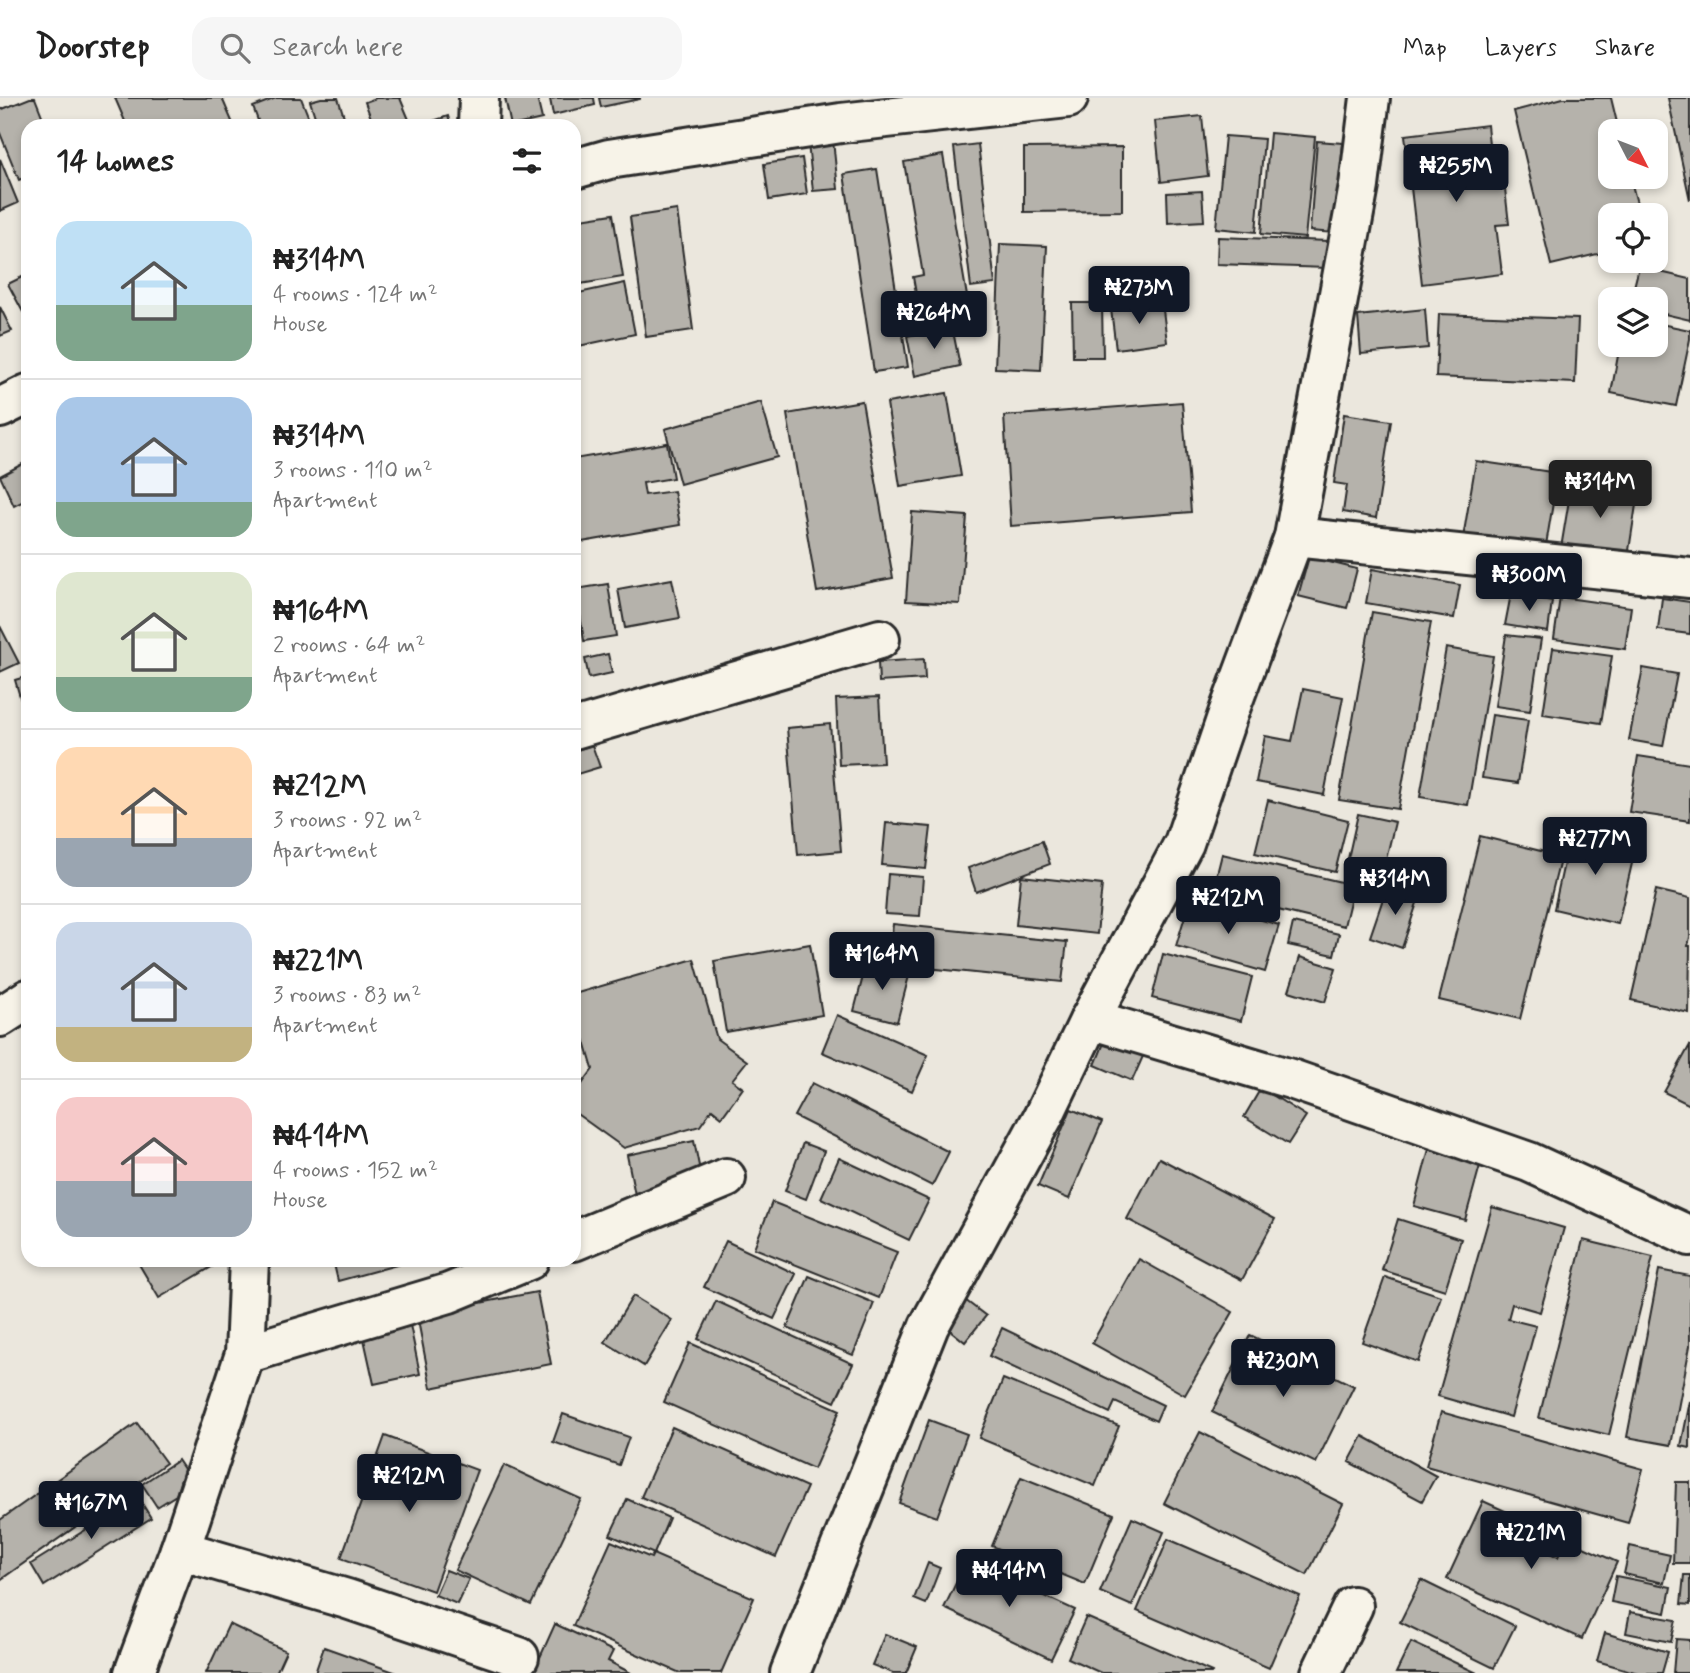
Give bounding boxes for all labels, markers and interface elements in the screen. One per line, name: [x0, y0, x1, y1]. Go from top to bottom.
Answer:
search box: [192, 17, 682, 80]
text: Doorstep: [35, 26, 150, 70]
icon: search: [216, 29, 254, 67]
text: Search here: [272, 31, 403, 65]
text: Map: [1403, 33, 1447, 64]
text: Layers: [1485, 33, 1557, 64]
text: Share: [1595, 33, 1655, 64]
north arrow: [1598, 119, 1668, 189]
map controls: [1598, 119, 1668, 357]
text: 14 homes: [56, 142, 174, 181]
icon: filters: [508, 142, 546, 180]
pin: ₦255M: [1407, 144, 1505, 204]
text: ₦255M: [1419, 152, 1493, 182]
button: locate: [1598, 203, 1668, 273]
text: ₦314M: [273, 241, 365, 280]
icon: home: [112, 249, 196, 333]
pin: ₦273M: [1090, 266, 1188, 326]
text: ₦273M: [1104, 274, 1174, 304]
text: 4 rooms · 124 m²: [273, 280, 438, 310]
button: layers: [1598, 287, 1668, 357]
pin: ₦264M: [885, 292, 983, 351]
text: ₦264M: [897, 299, 971, 329]
text: House: [273, 310, 327, 340]
text: ₦314M: [273, 417, 365, 456]
icon: home: [112, 425, 196, 509]
text: 3 rooms · 110 m²: [273, 456, 433, 486]
pin: ₦314M: [1551, 460, 1649, 520]
text: ₦314M: [1565, 468, 1635, 498]
text: Apartment: [273, 486, 378, 516]
pin: ₦300M: [1480, 554, 1578, 613]
text: ₦300M: [1492, 561, 1566, 591]
text: ₦164M: [273, 592, 369, 631]
icon: home: [112, 600, 196, 684]
text: 2 rooms · 64 m²: [273, 631, 425, 661]
text: Apartment: [273, 661, 378, 691]
text: ₦212M: [273, 767, 366, 806]
icon: home: [112, 775, 196, 859]
text: 3 rooms · 92 m²: [273, 806, 422, 836]
pin: ₦277M: [1546, 818, 1644, 877]
text: ₦277M: [1559, 825, 1631, 855]
text: Apartment: [273, 836, 378, 866]
pin: ₦314M: [1346, 858, 1444, 917]
text: ₦314M: [1360, 865, 1430, 895]
pin: ₦212M: [1179, 876, 1277, 936]
text: ₦212M: [1192, 884, 1264, 914]
pin: ₦164M: [833, 932, 931, 992]
text: ₦164M: [845, 940, 919, 970]
text: ₦221M: [273, 942, 363, 981]
icon: home: [112, 950, 196, 1034]
text: 3 rooms · 83 m²: [273, 981, 421, 1011]
text: Apartment: [273, 1011, 378, 1041]
text: ₦414M: [273, 1117, 369, 1156]
icon: home: [112, 1125, 196, 1209]
text: 4 rooms · 152 m²: [273, 1156, 438, 1186]
text: House: [273, 1186, 327, 1216]
pin: ₦230M: [1234, 1340, 1332, 1399]
text: ₦230M: [1247, 1347, 1319, 1377]
pin: ₦212M: [360, 1454, 458, 1514]
text: ₦212M: [373, 1462, 445, 1492]
pin: ₦167M: [42, 1482, 140, 1541]
text: ₦167M: [55, 1489, 127, 1519]
pin: ₦221M: [1482, 1512, 1580, 1571]
text: ₦221M: [1496, 1519, 1566, 1549]
pin: ₦414M: [960, 1550, 1058, 1609]
text: ₦414M: [972, 1557, 1046, 1587]

